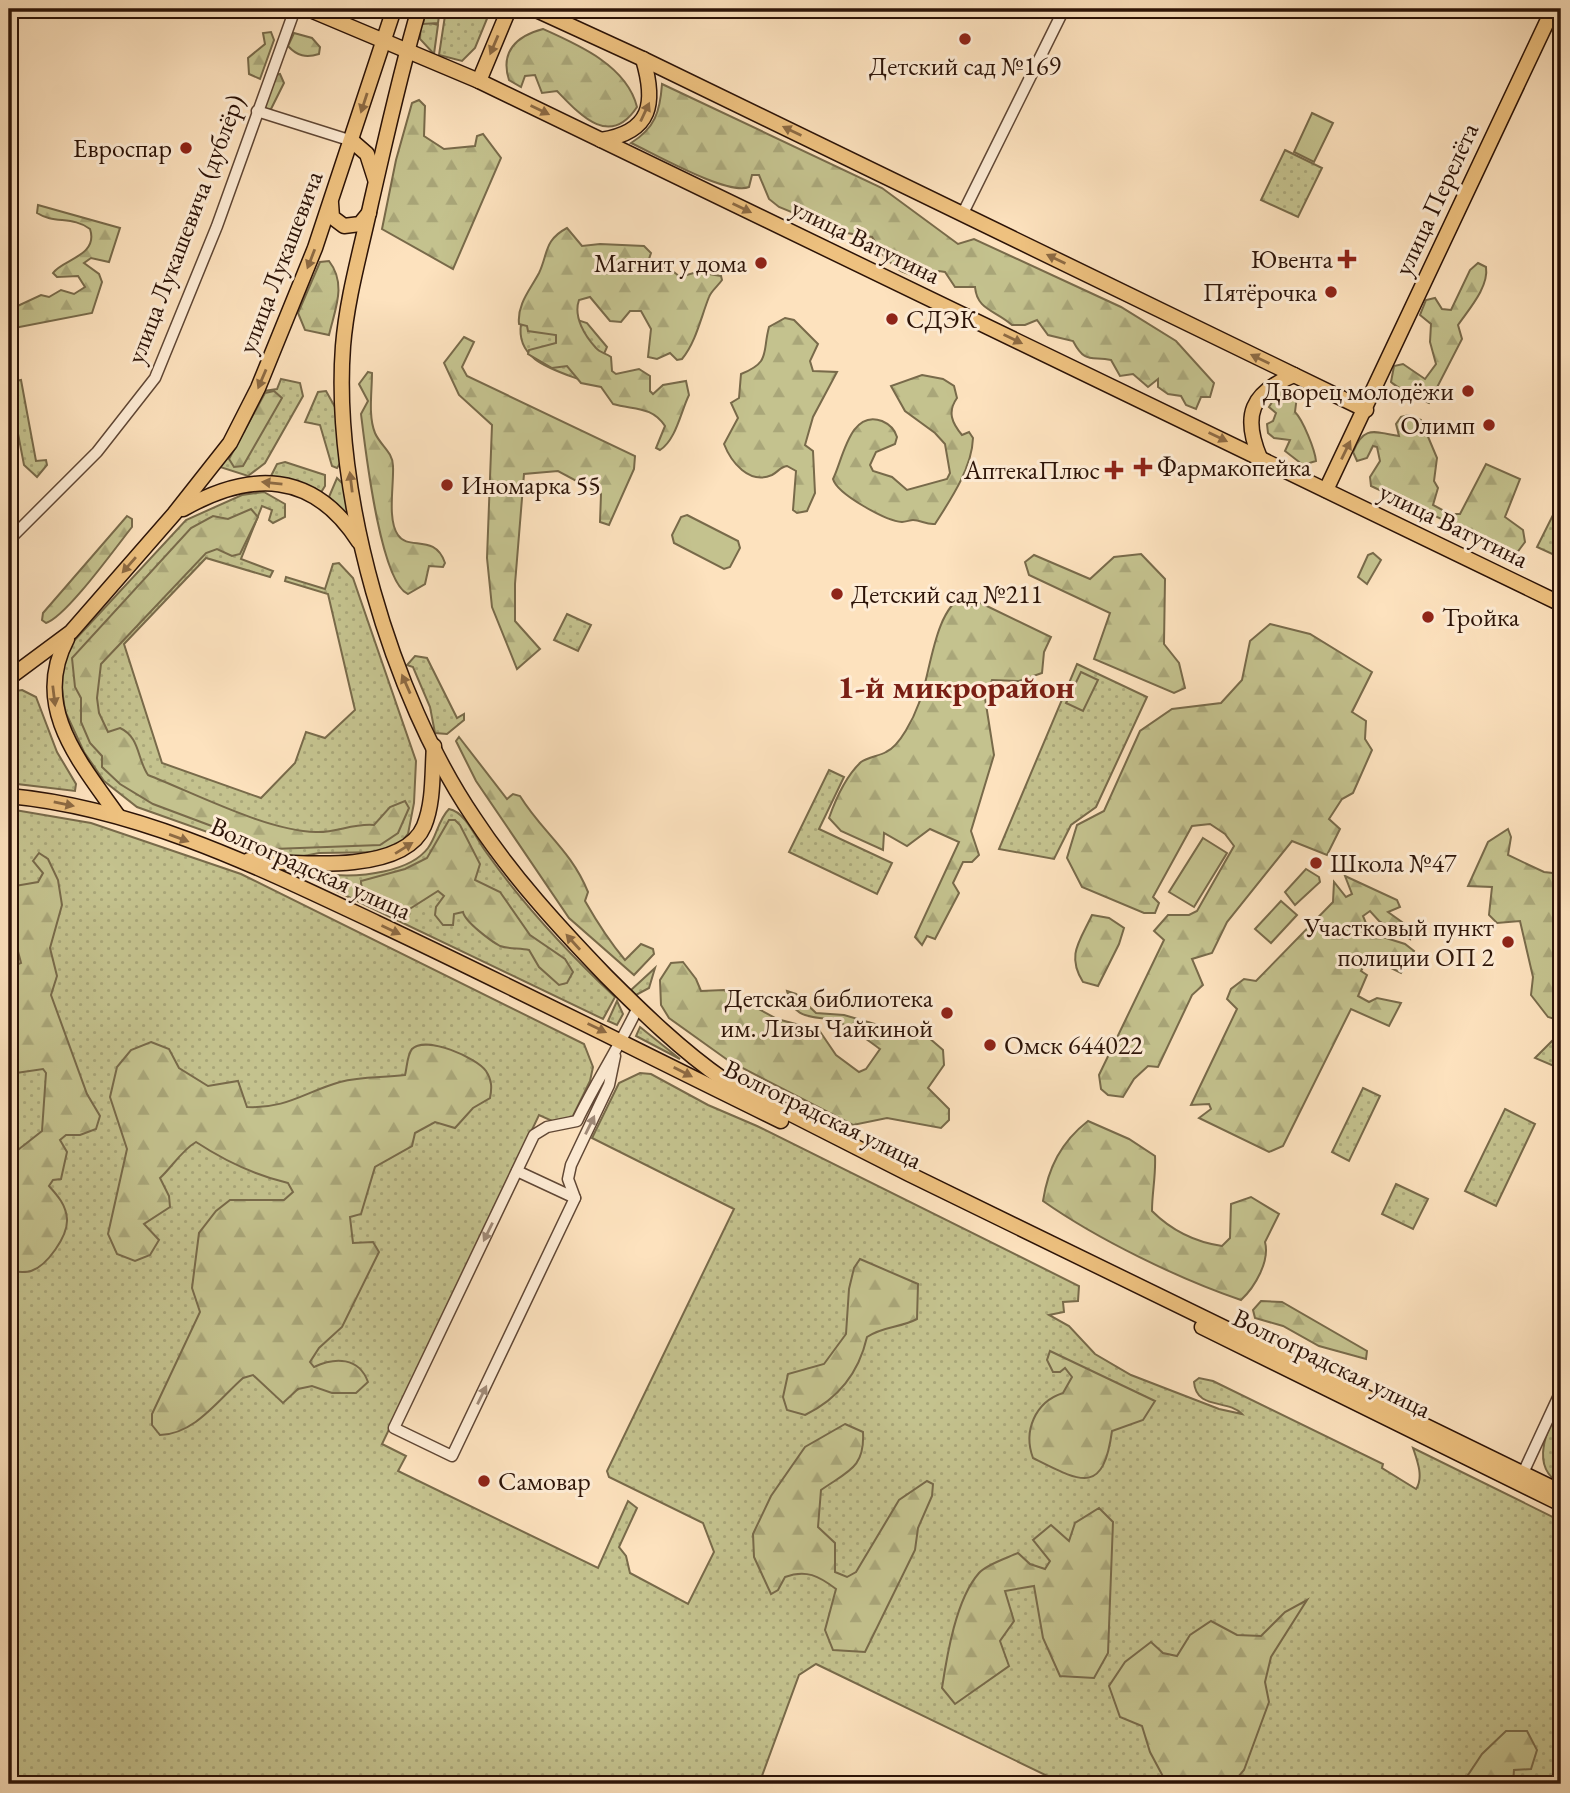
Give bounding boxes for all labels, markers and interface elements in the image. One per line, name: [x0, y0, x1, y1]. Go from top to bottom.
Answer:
marker: Детский сад №169: [957, 31, 973, 47]
one-way arrow: [488, 34, 499, 55]
place label: Детский сад №169: [869, 49, 1062, 83]
street label: улица Лукашевича (дублёр): [118, 90, 252, 368]
one-way arrow: [358, 93, 368, 114]
one-way arrow: [639, 102, 651, 123]
one-way arrow: [530, 105, 550, 116]
street label: улица Перелёта: [1386, 117, 1487, 281]
one-way arrow: [782, 125, 802, 136]
place label: Евроспар: [73, 131, 172, 165]
marker: Евроспар: [178, 140, 194, 156]
street label: улица Лукашевича: [230, 165, 331, 358]
street label: улица Ватутина: [786, 190, 947, 292]
one-way arrow: [732, 202, 752, 214]
place label: Ювента: [1251, 242, 1334, 276]
place label: Магнит у дома: [594, 246, 748, 280]
one-way arrow: [305, 248, 316, 269]
marker: Ювента: [1339, 251, 1355, 267]
one-way arrow: [1046, 253, 1066, 265]
marker: Магнит у дома: [753, 255, 769, 271]
place label: Пятёрочка: [1203, 275, 1318, 309]
marker: Пятёрочка: [1323, 284, 1339, 300]
place label: СДЭК: [906, 302, 978, 336]
marker: СДЭК: [884, 311, 900, 327]
one-way arrow: [1003, 333, 1023, 345]
one-way arrow: [1250, 353, 1270, 364]
one-way arrow: [256, 369, 268, 389]
place label: Дворец молодёжи: [1263, 374, 1454, 408]
marker: Дворец молодёжи: [1460, 383, 1476, 399]
place label: Олимп: [1400, 408, 1475, 442]
marker: Олимп: [1481, 417, 1497, 433]
one-way arrow: [1208, 432, 1228, 443]
one-way arrow: [1340, 440, 1352, 460]
place label: Фармакопейка: [1157, 450, 1312, 484]
place label: АптекаПлюс: [963, 453, 1100, 487]
marker: Фармакопейка: [1135, 459, 1151, 475]
marker: АптекаПлюс: [1106, 462, 1122, 478]
place label: Иномарка 55: [461, 468, 601, 502]
one-way arrow: [346, 470, 357, 492]
street label: улица Ватутина: [1374, 474, 1535, 576]
one-way arrow: [260, 477, 282, 488]
marker: Иномарка 55: [439, 477, 455, 493]
one-way arrow: [121, 556, 137, 574]
place label: Детский сад №211: [851, 577, 1043, 611]
marker: Детский сад №211: [829, 586, 845, 602]
place label: Тройка: [1442, 600, 1520, 634]
marker: Тройка: [1420, 609, 1436, 625]
district label: 1-й микрорайон: [837, 665, 1075, 708]
one-way arrow: [400, 674, 412, 694]
one-way arrow: [49, 685, 60, 707]
one-way arrow: [53, 799, 75, 810]
street label: Волгоградская улица: [205, 808, 417, 928]
one-way arrow: [169, 833, 190, 844]
one-way arrow: [394, 841, 414, 854]
place label: Школа №47: [1330, 846, 1457, 880]
marker: Школа №47: [1308, 855, 1324, 871]
place label: Участковый пункт полиции ОП 2: [1303, 910, 1495, 974]
one-way arrow: [381, 925, 402, 936]
one-way arrow: [565, 933, 581, 951]
marker: Участковый пункт полиции ОП 2: [1500, 934, 1516, 950]
place label: Детская библиотека им. Лизы Чайкиной: [721, 981, 934, 1045]
marker: Детская библиотека им. Лизы Чайкиной: [939, 1005, 955, 1021]
one-way arrow: [587, 1022, 607, 1033]
place label: Омск 644022: [1004, 1028, 1143, 1062]
marker: Омск 644022: [982, 1037, 998, 1053]
street label: Волгоградская улица: [718, 1051, 928, 1177]
one-way arrow: [673, 1066, 693, 1077]
one-way arrow: [584, 1115, 596, 1135]
one-way arrow: [482, 1222, 493, 1242]
street label: Волгоградская улица: [1227, 1300, 1437, 1426]
one-way arrow: [476, 1385, 487, 1405]
place label: Самовар: [498, 1464, 591, 1498]
marker: Самовар: [476, 1473, 492, 1489]

